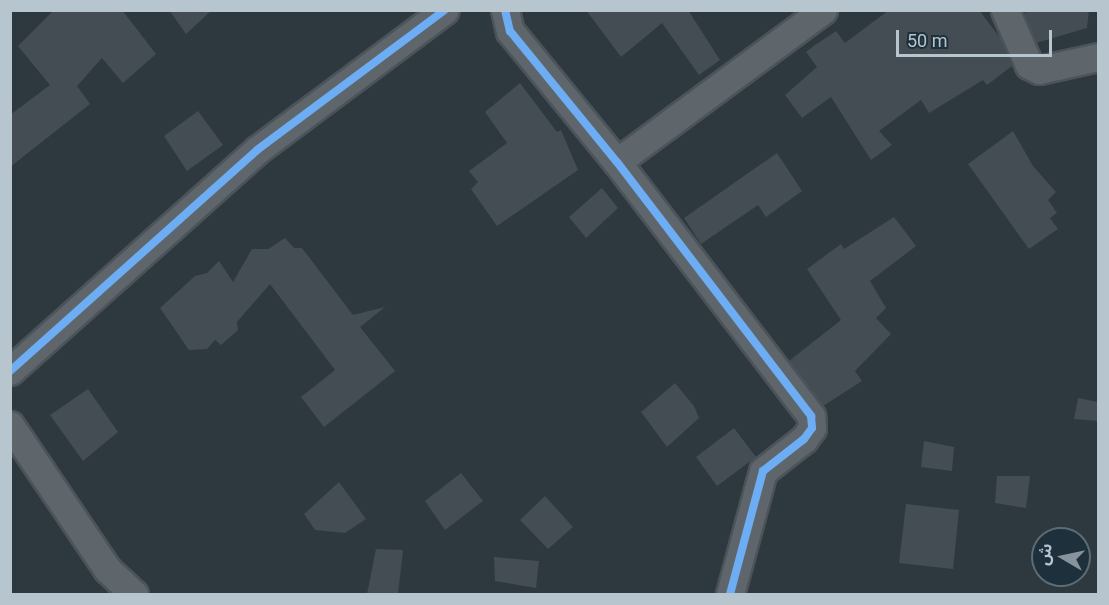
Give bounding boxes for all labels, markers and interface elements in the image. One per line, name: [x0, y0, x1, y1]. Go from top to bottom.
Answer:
scale bar: [899, 18, 1055, 56]
text: 50 m: [907, 30, 947, 51]
north arrow: [1031, 527, 1091, 587]
text: ش: [1034, 542, 1056, 567]

